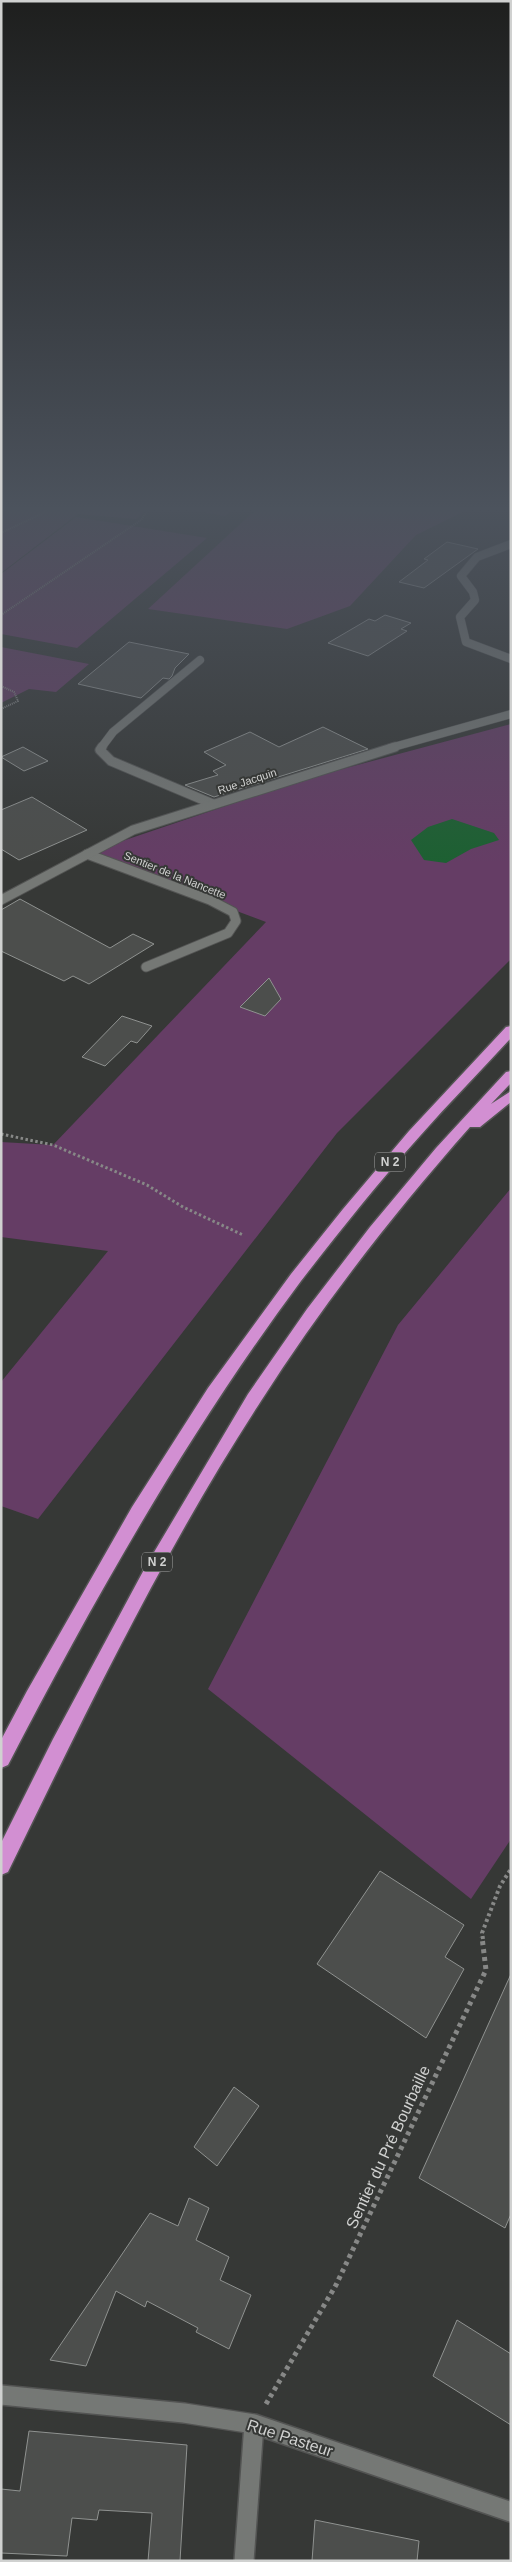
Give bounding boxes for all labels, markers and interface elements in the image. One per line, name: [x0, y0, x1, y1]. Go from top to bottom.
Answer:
street label: Rue Jacquin: [216, 766, 278, 796]
street label: Sentier de la Nancette: [122, 849, 228, 901]
road number: N 2: [375, 1152, 405, 1172]
road number: N 2: [142, 1552, 172, 1571]
street label: Sentier du Pré Bourbaille: [343, 2063, 433, 2231]
street label: Rue Pasteur: [245, 2416, 336, 2460]

